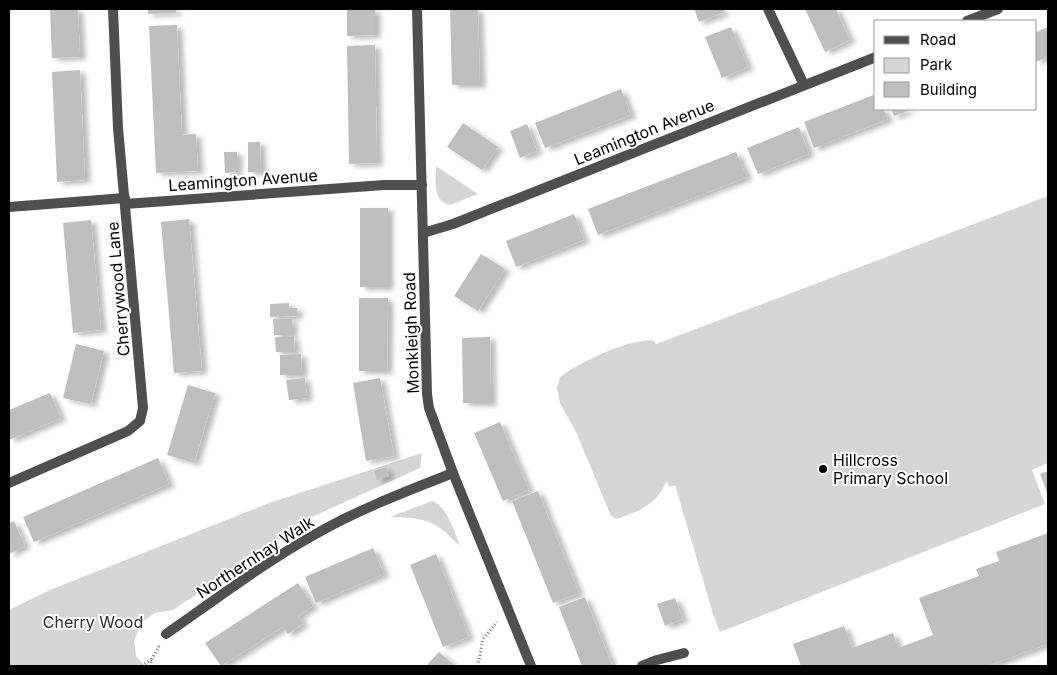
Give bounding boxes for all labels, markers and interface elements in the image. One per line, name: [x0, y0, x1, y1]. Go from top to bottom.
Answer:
legend: [874, 20, 1037, 110]
text: Road: [920, 30, 956, 49]
text: Park: [920, 55, 953, 74]
text: Building: [920, 80, 977, 99]
street label: Leamington Avenue: [571, 95, 717, 169]
street label: Leamington Avenue: [168, 165, 318, 195]
street label: Cherrywood Lane: [102, 221, 134, 357]
street label: Monkleigh Road: [399, 272, 423, 394]
place label: Hillcross Primary School: [833, 450, 948, 488]
marker: Hillcross Primary School: [817, 463, 829, 475]
street label: Northernhay Walk: [193, 511, 318, 602]
park label: Cherry Wood: [43, 612, 143, 632]

